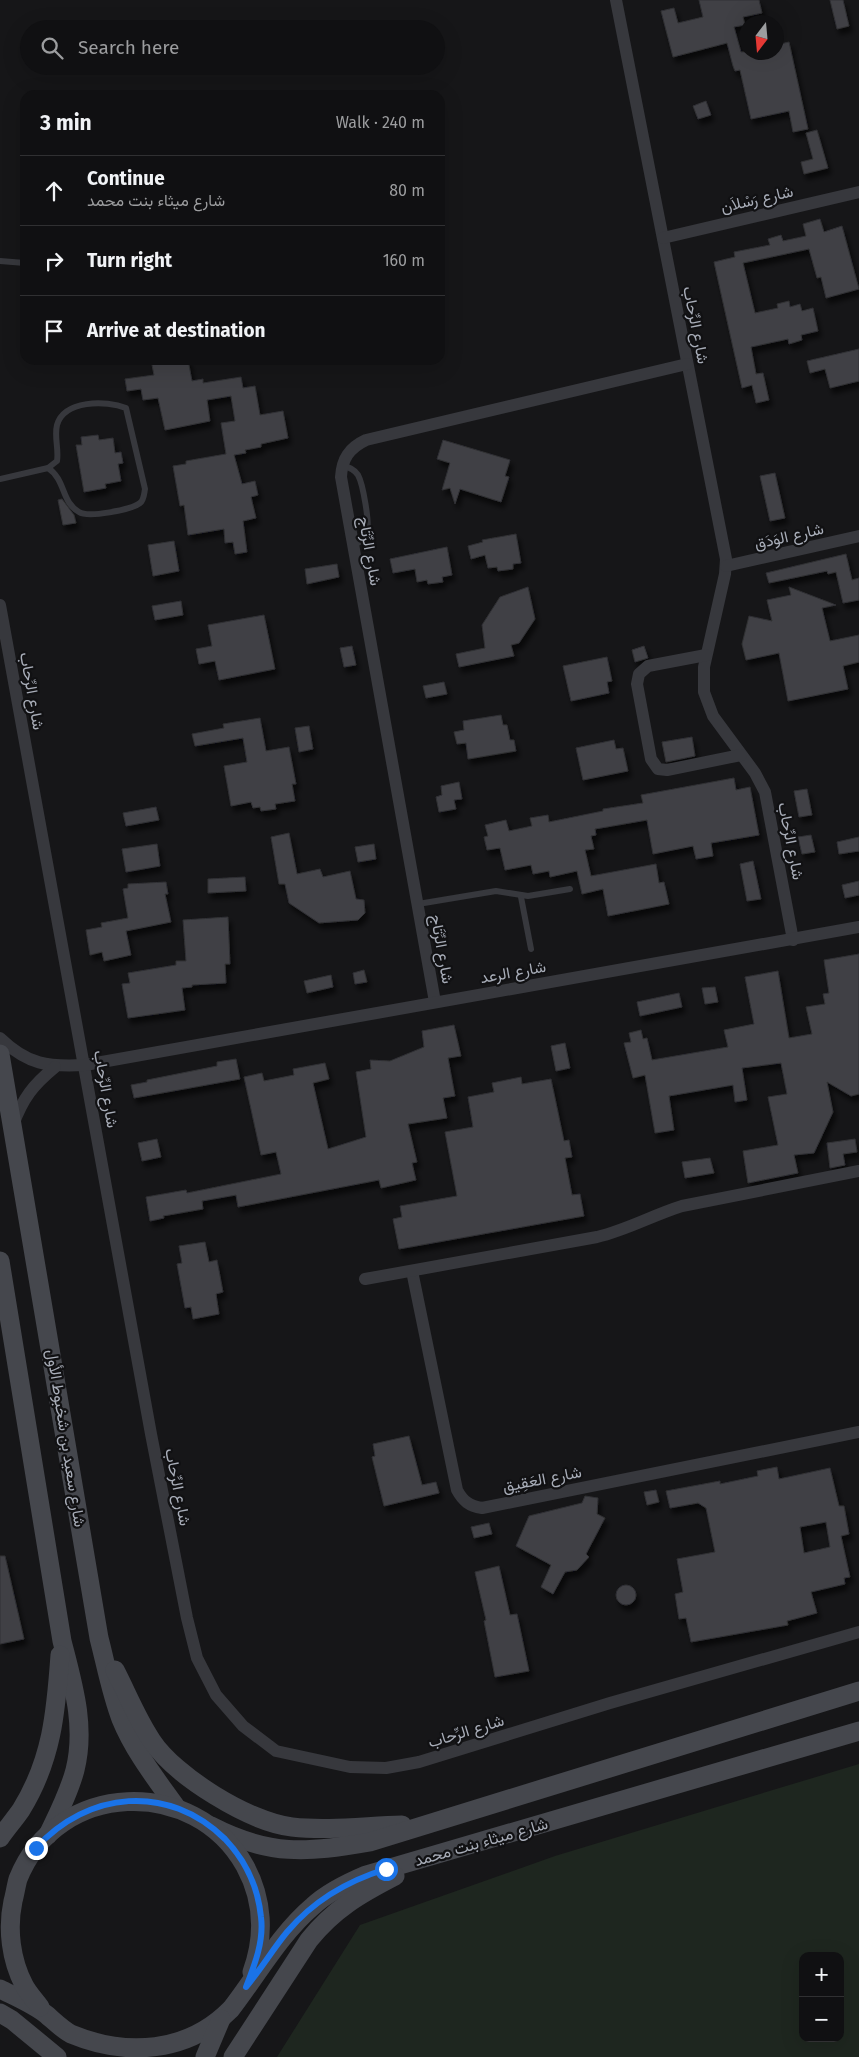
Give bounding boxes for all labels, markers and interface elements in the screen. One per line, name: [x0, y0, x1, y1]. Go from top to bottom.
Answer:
north arrow: [739, 15, 784, 60]
search box: [20, 20, 445, 75]
icon: search: [38, 34, 66, 62]
text: Search here: [78, 36, 179, 59]
text: 3 min: [40, 110, 92, 136]
text: Walk · 240 m: [336, 113, 425, 132]
text: Continue: [87, 167, 165, 190]
icon: ahead: [40, 177, 68, 205]
text: 80 m: [389, 181, 425, 200]
street label: شارع رَسْلاَن: [719, 181, 796, 218]
text: شارع ميثاء بنت محمد: [87, 191, 225, 210]
icon: right: [40, 247, 68, 275]
text: Turn right: [87, 249, 172, 272]
text: 160 m: [383, 251, 425, 270]
street label: شارع الرِّحاب: [677, 285, 713, 366]
icon: arrive: [40, 317, 68, 345]
text: Arrive at destination: [87, 319, 266, 342]
street label: شارع الرِّتَاج: [353, 515, 385, 587]
street label: شارع الوَدَق: [752, 519, 826, 555]
street label: شارع الرِّحاب: [14, 651, 48, 732]
street label: شارع الرِّحاب: [772, 801, 808, 882]
street label: شارع الرِّتَاج: [425, 913, 457, 985]
street label: شارع الرعد: [479, 957, 548, 989]
street label: شارع الرِّحاب: [88, 1049, 122, 1130]
street label: شارع سعيد بن شخبوط الأول: [41, 1348, 89, 1529]
street label: شارع الرِّحاب: [159, 1447, 195, 1528]
street label: شارع العَقِيق: [501, 1462, 583, 1498]
street label: شارع الرِّحاب: [426, 1710, 507, 1753]
street label: شارع ميثاء بنت محمد: [412, 1814, 551, 1872]
route end: [25, 1837, 48, 1860]
route start: [375, 1858, 398, 1881]
map controls: [799, 1952, 844, 2042]
button: +: [799, 1952, 844, 1997]
button: −: [799, 1997, 844, 2042]

